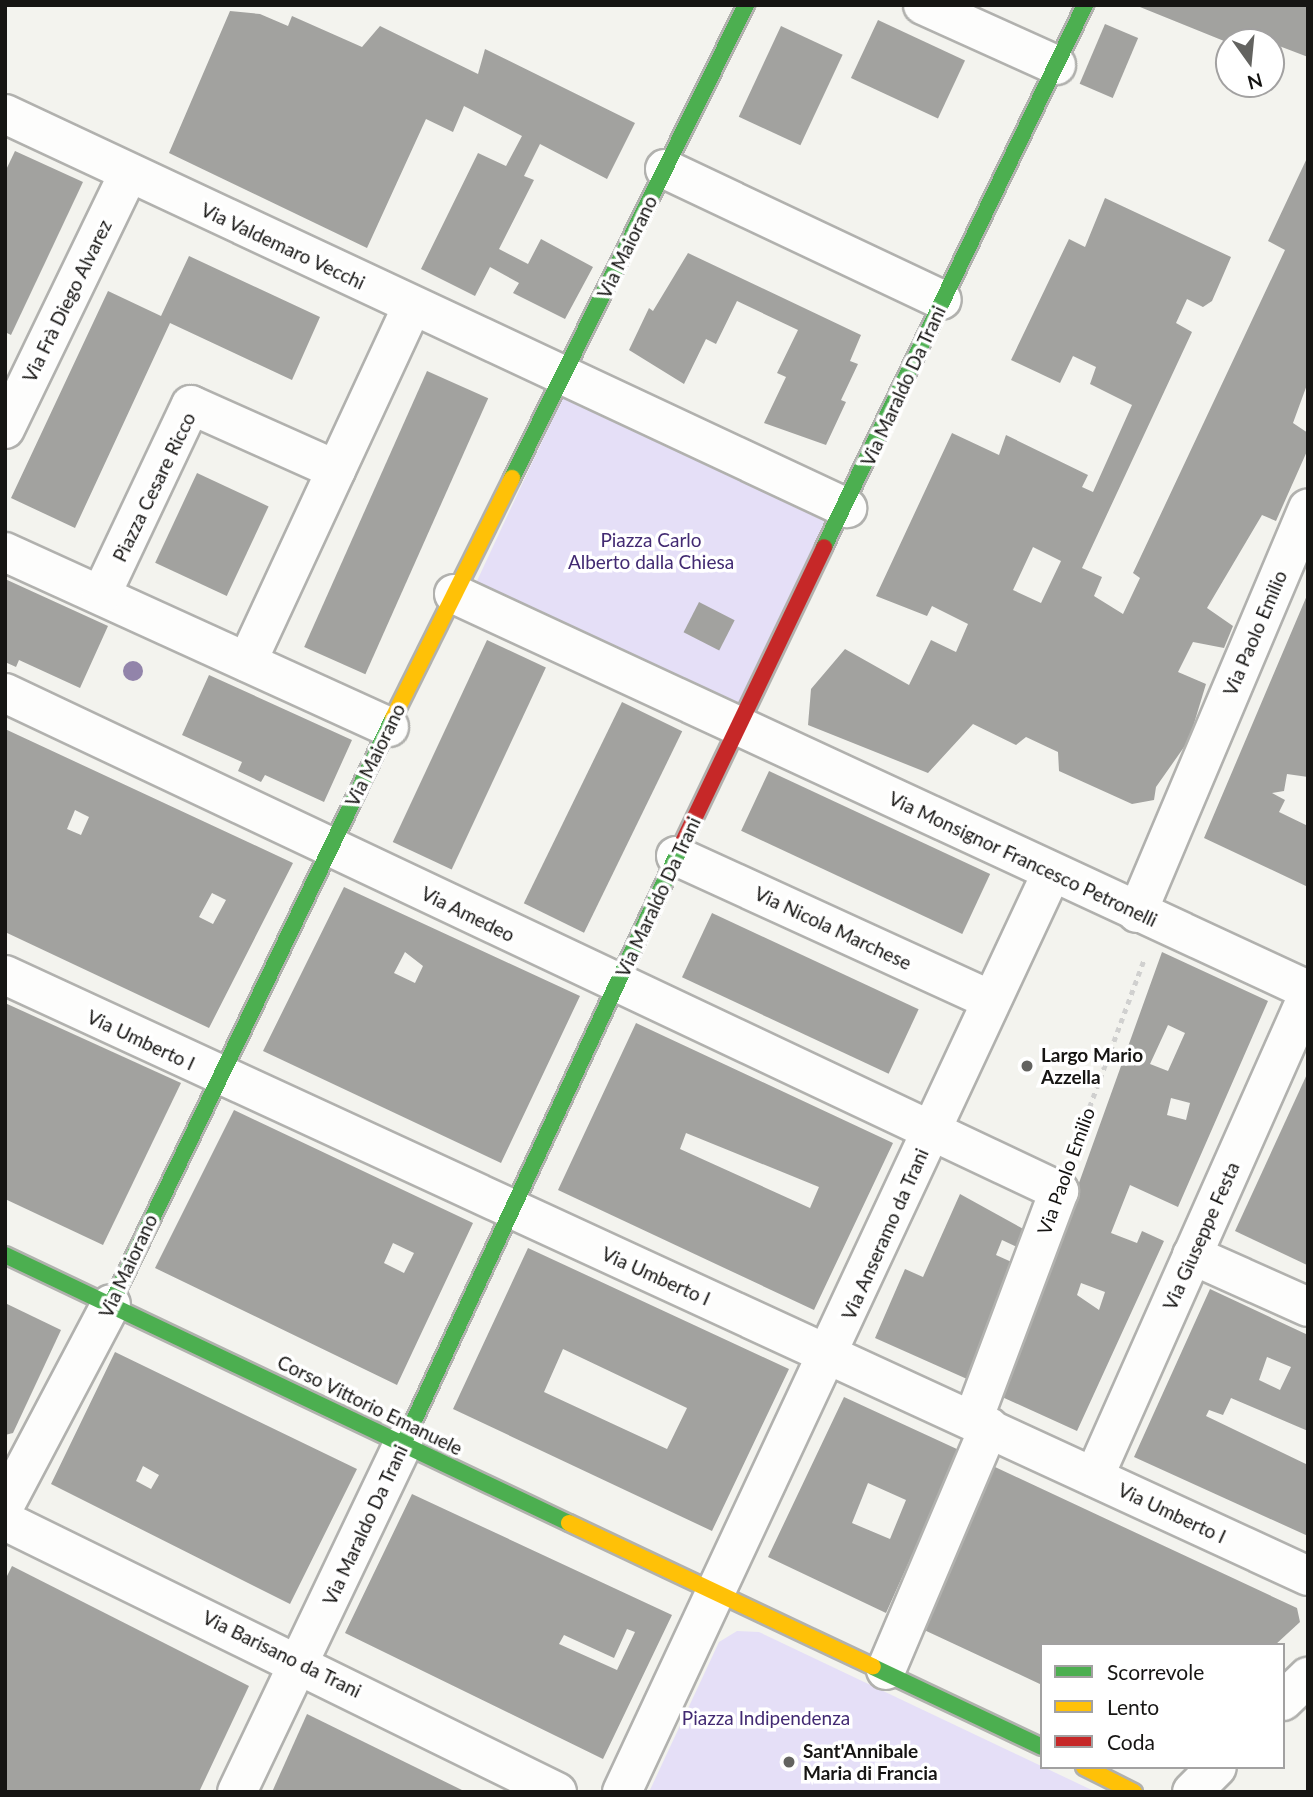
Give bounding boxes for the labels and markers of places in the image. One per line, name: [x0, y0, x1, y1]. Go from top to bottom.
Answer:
place label: Largo Mario Azzella: [1041, 1044, 1143, 1088]
marker: Largo Mario Azzella: [1019, 1058, 1035, 1074]
place label: Sant'Annibale Maria di Francia: [803, 1740, 938, 1784]
marker: Sant'Annibale Maria di Francia: [781, 1754, 797, 1770]

